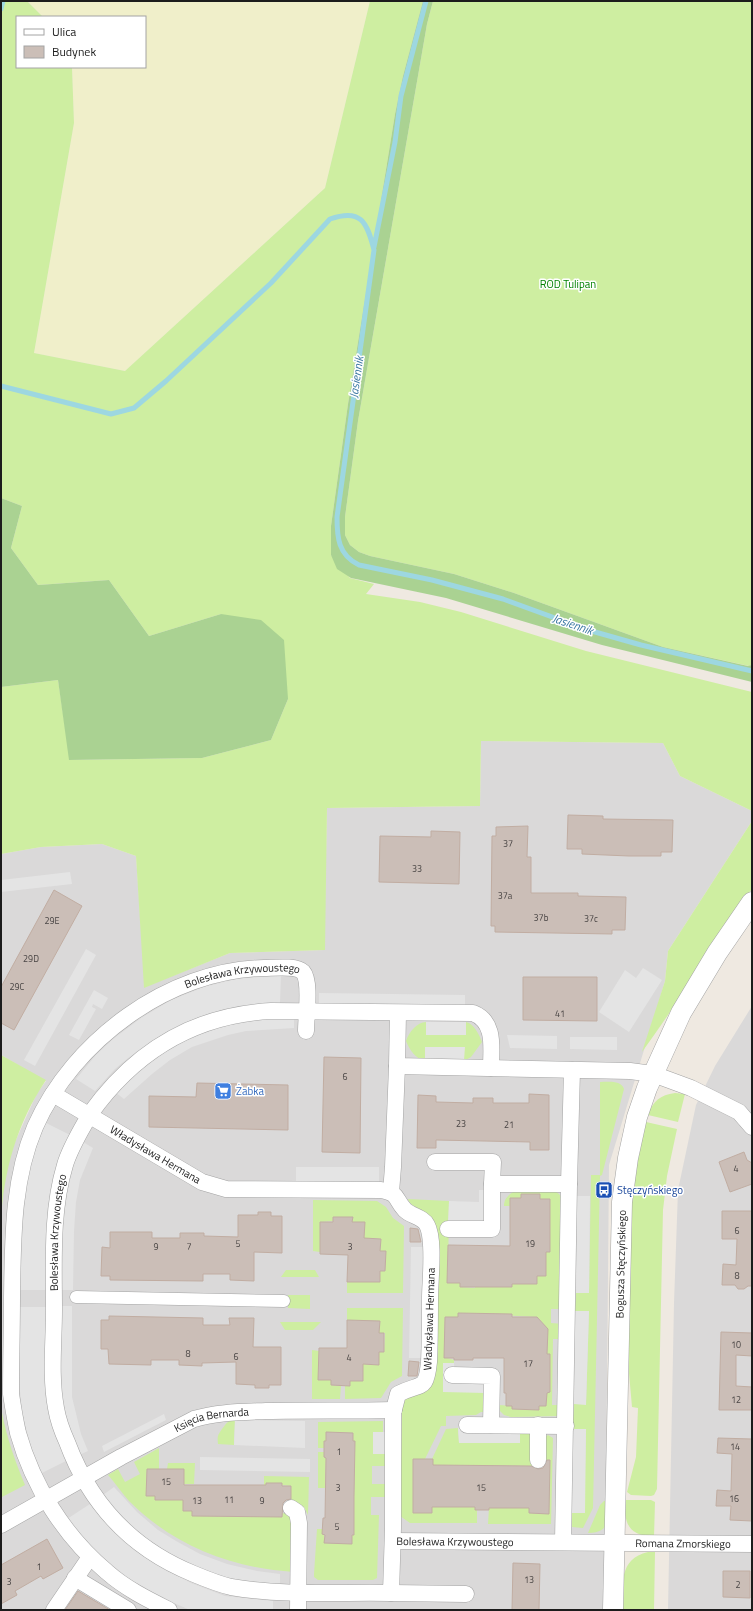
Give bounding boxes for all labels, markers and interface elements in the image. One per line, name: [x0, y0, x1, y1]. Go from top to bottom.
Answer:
legend: [16, 16, 146, 68]
text: Ulica: [52, 22, 76, 41]
text: Budynek: [52, 42, 96, 61]
park label: ROD Tulipan: [540, 276, 596, 292]
water label: Jasiennik: [344, 353, 369, 399]
water label: Jasiennik: [550, 608, 598, 640]
house number: 37: [503, 837, 513, 850]
house number: 33: [412, 862, 422, 875]
house number: 37a: [498, 889, 513, 902]
house number: 37b: [534, 911, 549, 924]
house number: 37c: [584, 912, 598, 925]
house number: 29E: [44, 914, 60, 927]
house number: 29D: [23, 952, 39, 965]
street label: Bolesława Krzywoustego: [182, 959, 302, 992]
house number: 29C: [10, 980, 25, 993]
house number: 41: [555, 1007, 565, 1020]
house number: 6: [342, 1070, 348, 1083]
supermarket icon: Żabka: [213, 1081, 233, 1101]
place label: Żabka: [236, 1083, 264, 1099]
house number: 23: [456, 1117, 466, 1130]
house number: 21: [504, 1118, 514, 1131]
street label: Władysława Hermana: [107, 1121, 204, 1188]
house number: 4: [733, 1162, 739, 1175]
street label: Bolesława Krzywoustego: [46, 1172, 70, 1291]
bus stop icon: Stęczyńskiego: [594, 1180, 614, 1200]
place label: Stęczyńskiego: [617, 1182, 683, 1198]
street label: Bogusza Stęczyńskiego: [611, 1210, 630, 1318]
house number: 6: [734, 1224, 740, 1237]
house number: 5: [235, 1237, 241, 1250]
house number: 19: [525, 1237, 535, 1250]
house number: 9: [153, 1240, 159, 1253]
house number: 7: [186, 1240, 192, 1253]
house number: 3: [347, 1240, 353, 1253]
street label: Władysława Hermana: [419, 1267, 439, 1371]
house number: 8: [734, 1269, 740, 1282]
house number: 10: [731, 1338, 741, 1351]
house number: 8: [185, 1347, 191, 1360]
house number: 6: [233, 1350, 239, 1363]
house number: 4: [346, 1351, 352, 1364]
house number: 17: [523, 1357, 533, 1370]
house number: 12: [731, 1393, 741, 1406]
street label: Księcia Bernarda: [171, 1404, 250, 1436]
house number: 14: [730, 1440, 740, 1453]
house number: 1: [336, 1445, 342, 1458]
house number: 15: [161, 1475, 171, 1488]
house number: 3: [335, 1481, 341, 1494]
house number: 15: [476, 1481, 486, 1494]
house number: 16: [729, 1492, 739, 1505]
house number: 11: [224, 1493, 234, 1506]
house number: 13: [192, 1494, 202, 1507]
house number: 9: [259, 1494, 265, 1507]
house number: 5: [334, 1520, 340, 1533]
street label: Bolesława Krzywoustego: [396, 1533, 514, 1550]
street label: Romana Zmorskiego: [635, 1535, 731, 1552]
house number: 1: [36, 1560, 42, 1573]
house number: 13: [524, 1573, 534, 1586]
house number: 3: [6, 1575, 12, 1588]
house number: 2: [735, 1578, 741, 1591]

